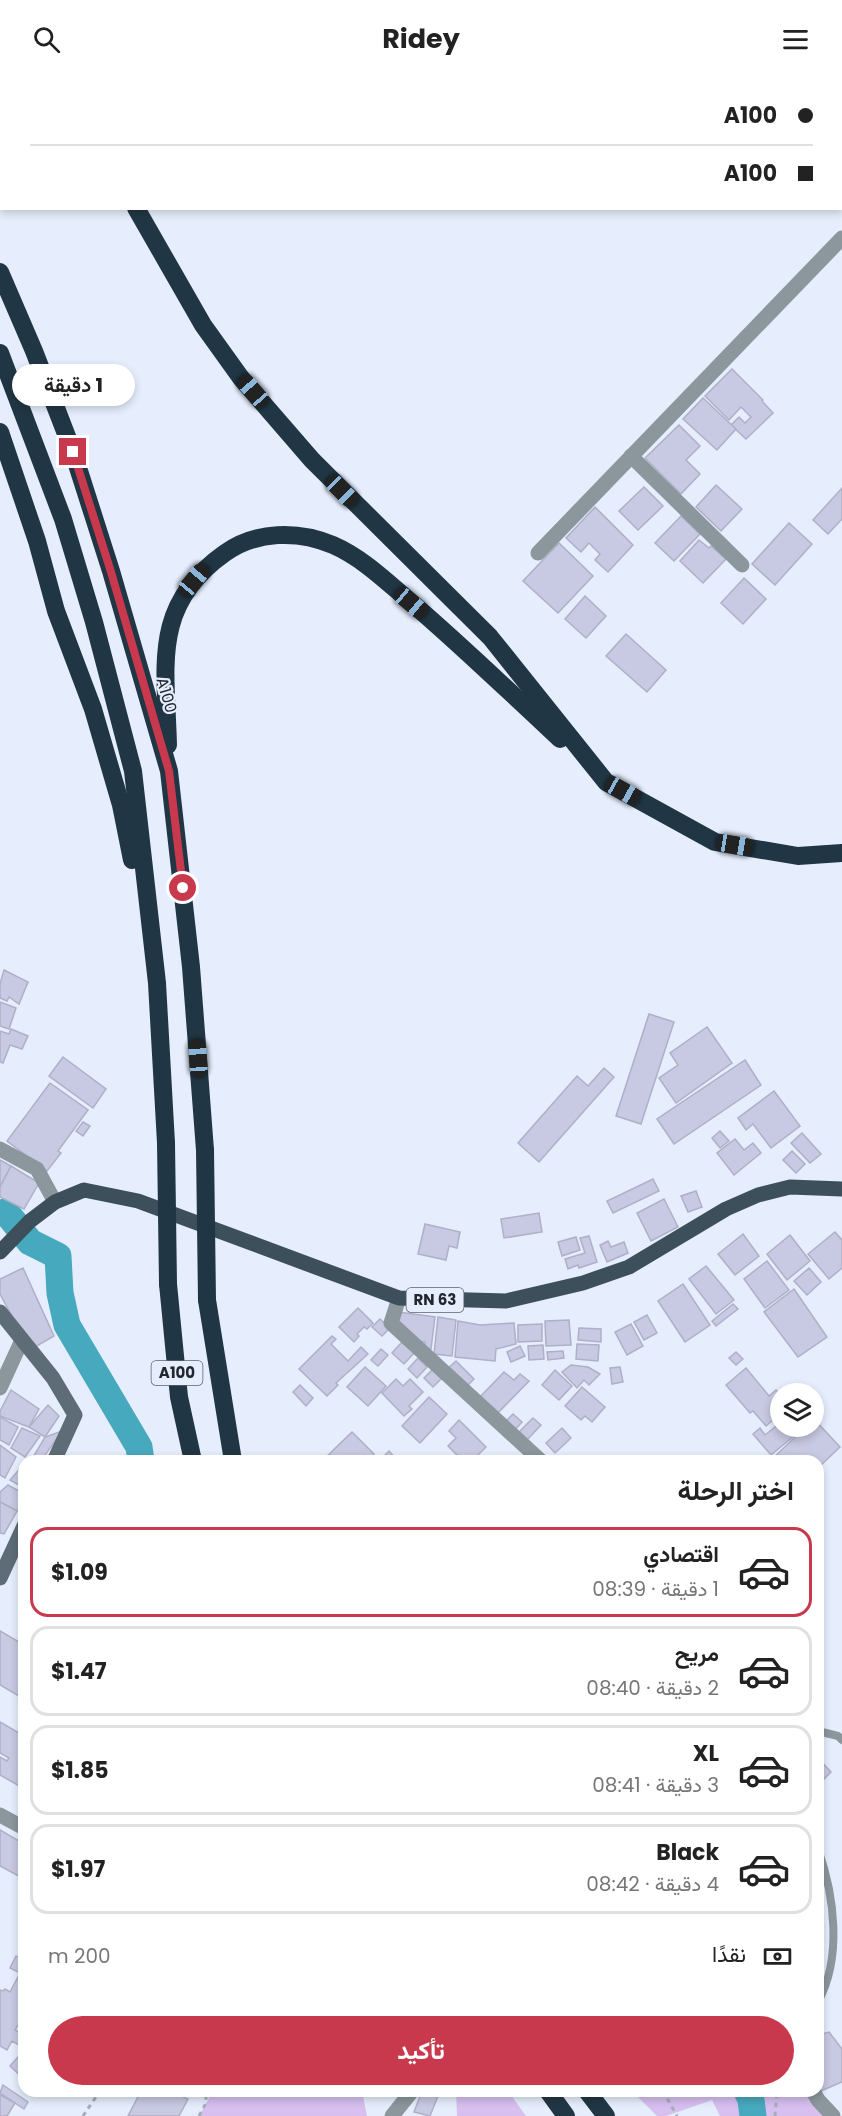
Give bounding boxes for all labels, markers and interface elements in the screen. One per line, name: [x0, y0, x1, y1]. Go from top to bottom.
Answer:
text: Ridey: [382, 20, 460, 57]
icon: search: [30, 23, 63, 56]
icon: menu: [779, 23, 812, 56]
text: A100: [724, 100, 777, 131]
text: A100: [724, 158, 777, 189]
callout: 1 دقيقة: [11, 365, 134, 407]
text: 1 دقيقة: [44, 371, 103, 399]
car: [234, 372, 272, 410]
route end: [59, 438, 86, 465]
car: [323, 472, 361, 510]
car: [176, 560, 212, 600]
car: [391, 585, 431, 621]
street label: A100: [151, 675, 183, 716]
car: [603, 774, 643, 808]
car: [716, 833, 754, 857]
route start: [169, 874, 196, 901]
car: [188, 1039, 208, 1077]
road number: RN 63: [406, 1288, 464, 1312]
road number: A100: [152, 1361, 202, 1385]
map controls: [770, 1383, 824, 1437]
button: layers: [770, 1383, 824, 1437]
text: اختر الرحلة: [678, 1472, 794, 1509]
text: اقتصادي: [643, 1539, 719, 1570]
icon: car: [737, 1545, 791, 1599]
text: $1.09: [51, 1557, 108, 1588]
text: 1 دقيقة · 08:39: [592, 1575, 719, 1603]
text: مريح: [675, 1638, 719, 1669]
icon: car: [737, 1644, 791, 1698]
text: $1.47: [51, 1656, 107, 1687]
text: 2 دقيقة · 08:40: [586, 1674, 719, 1702]
text: XL: [693, 1738, 719, 1769]
icon: car: [737, 1743, 791, 1797]
text: $1.85: [51, 1755, 109, 1786]
text: 3 دقيقة · 08:41: [592, 1771, 719, 1799]
text: Black: [656, 1837, 719, 1868]
icon: car: [737, 1842, 791, 1896]
text: $1.97: [51, 1854, 105, 1885]
text: 4 دقيقة · 08:42: [586, 1870, 719, 1898]
text: نقدًا: [712, 1939, 746, 1970]
icon: cash: [761, 1940, 794, 1973]
text: 200 m: [48, 1942, 111, 1970]
button: تأكيد: [48, 2016, 794, 2085]

